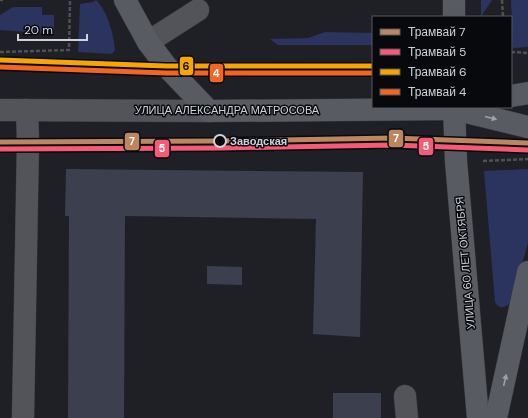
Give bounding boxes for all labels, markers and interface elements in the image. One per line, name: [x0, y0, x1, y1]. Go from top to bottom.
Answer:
scale bar: [18, 16, 87, 42]
legend: [372, 16, 512, 108]
text: 20 m: [24, 22, 53, 38]
text: Трамвай 7: [408, 24, 465, 40]
text: Трамвай 5: [408, 44, 466, 60]
line badge: 6: [179, 56, 194, 76]
text: 6: [183, 59, 190, 73]
line badge: 4: [209, 63, 224, 83]
text: Трамвай 6: [408, 64, 467, 80]
text: 4: [212, 66, 220, 80]
text: Трамвай 4: [408, 84, 466, 100]
street label: УЛИЦА АЛЕКСАНДРА МАТРОСОВА: [135, 103, 320, 117]
one-way arrow: [485, 115, 497, 121]
line badge: 7: [388, 129, 404, 148]
text: 7: [393, 131, 399, 145]
line badge: 7: [124, 132, 140, 151]
text: 7: [129, 134, 135, 148]
marker: Заводская: [213, 134, 227, 148]
place label: Заводская: [230, 134, 287, 148]
line badge: 5: [418, 137, 434, 156]
line badge: 5: [154, 139, 170, 158]
text: 5: [423, 139, 430, 153]
text: 5: [159, 141, 166, 155]
street label: УЛИЦА 60 ЛЕТ ОКТЯБРЯ: [452, 196, 478, 330]
one-way arrow: [502, 374, 508, 386]

